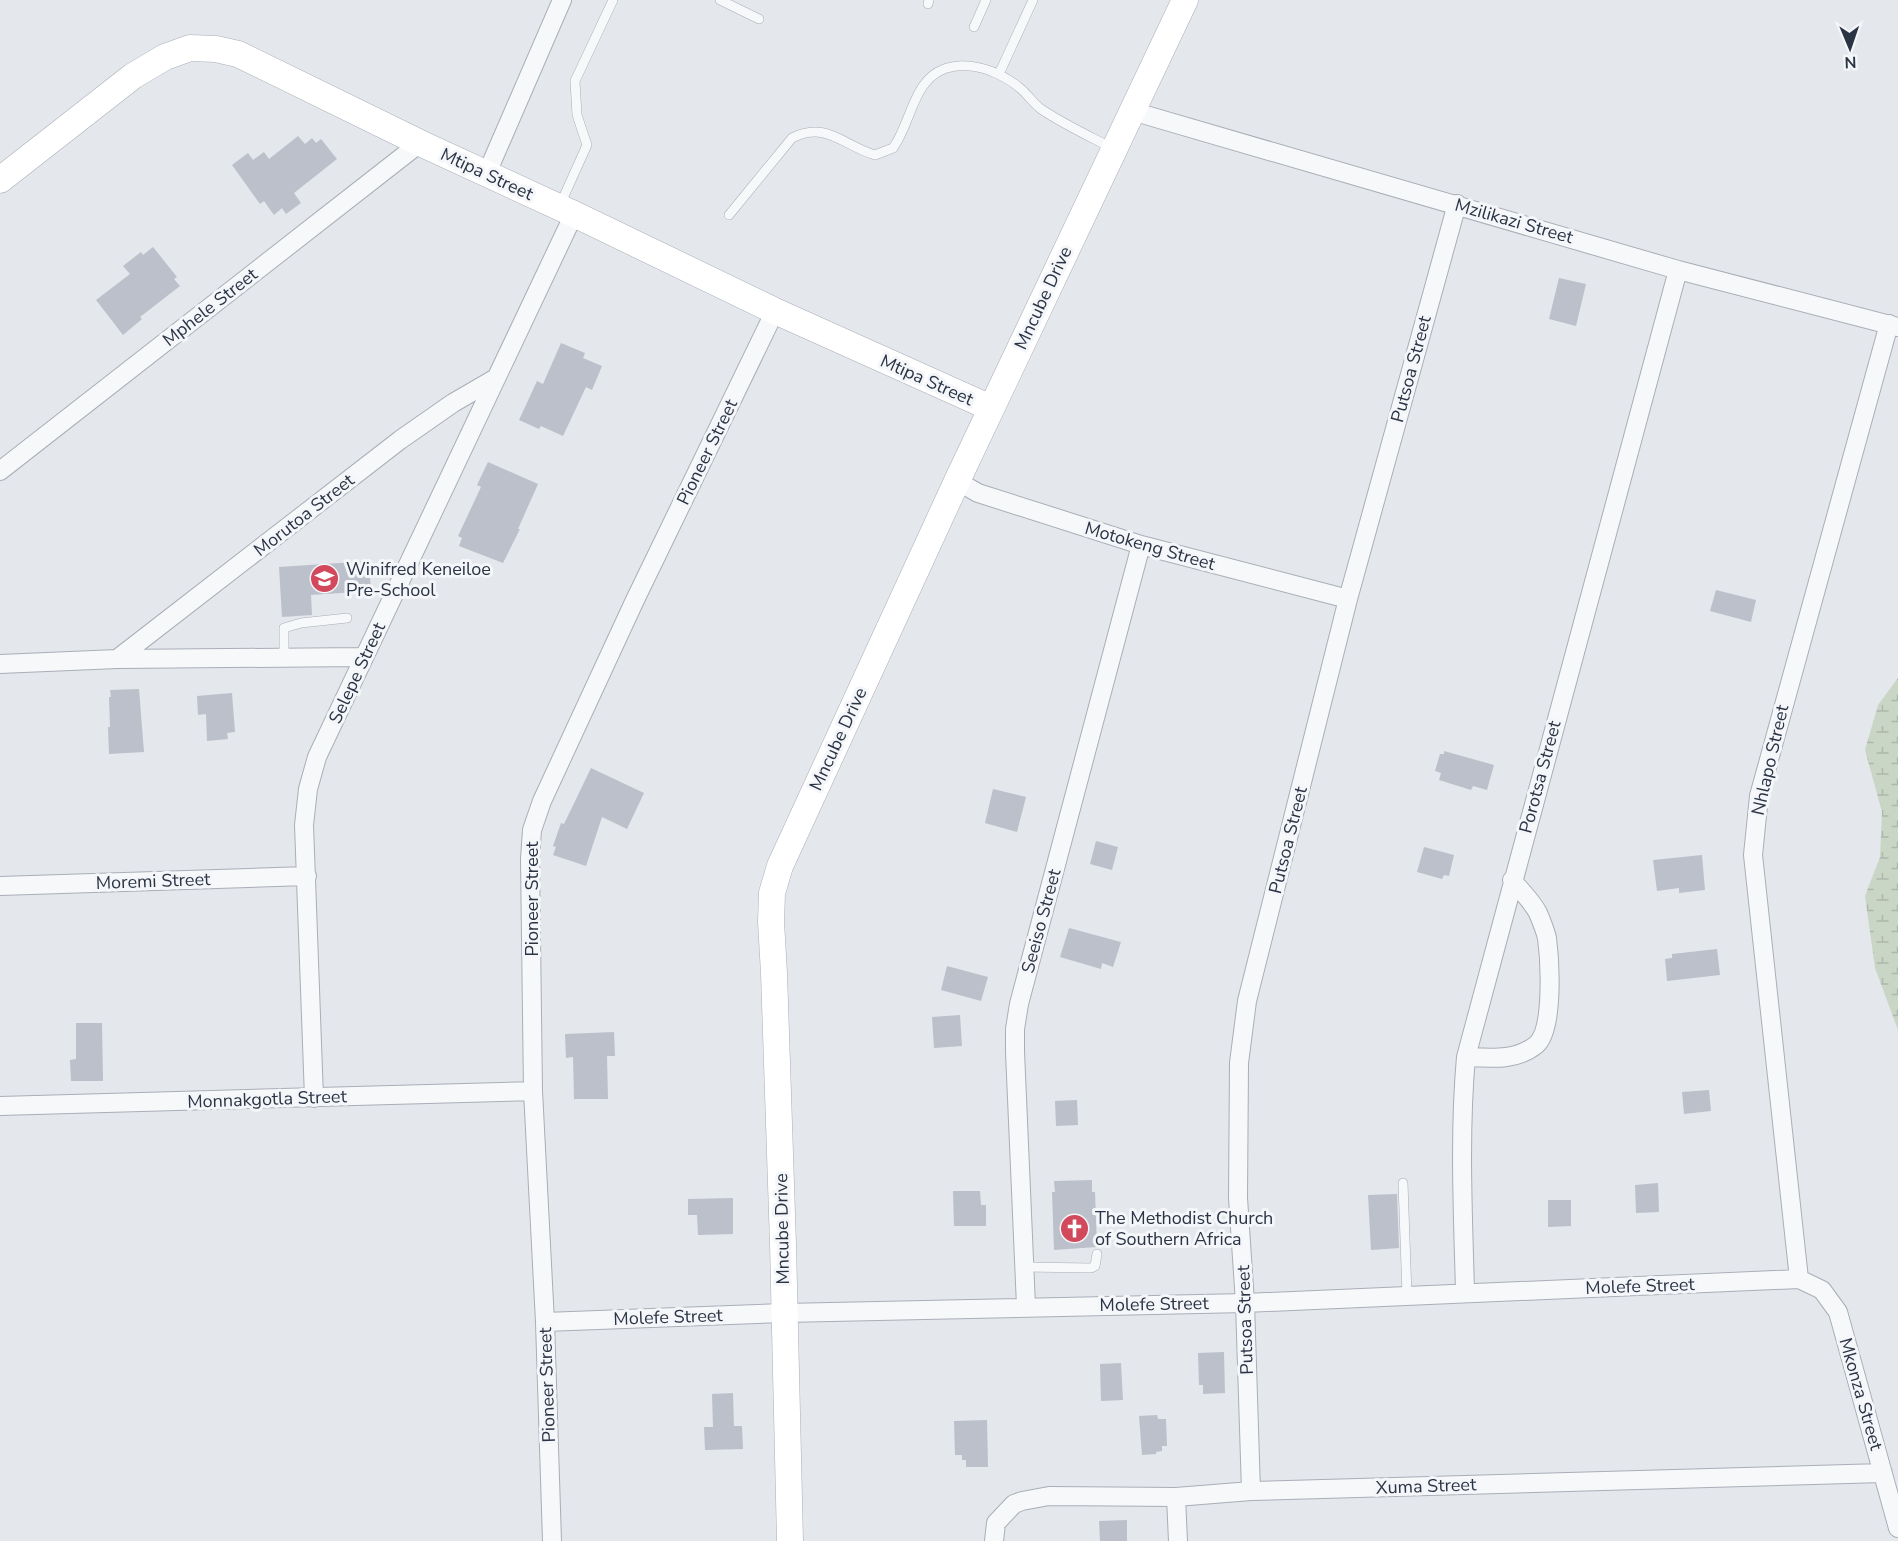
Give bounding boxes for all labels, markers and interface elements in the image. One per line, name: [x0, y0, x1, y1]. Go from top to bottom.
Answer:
north arrow: [1820, 18, 1880, 78]
text: N: [1844, 51, 1857, 73]
street label: Mtipa Street: [437, 142, 538, 206]
street label: Mzilikazi Street: [1452, 193, 1577, 250]
street label: Mncube Drive: [1009, 242, 1077, 354]
street label: Mphele Street: [158, 262, 263, 352]
street label: Putsoa Street: [1385, 312, 1437, 425]
street label: Mtipa Street: [877, 349, 978, 412]
street label: Pioneer Street: [671, 394, 743, 509]
street label: Morutoa Street: [249, 468, 360, 562]
street label: Motokeng Street: [1082, 516, 1219, 576]
place label: Winifred Keneiloe Pre-School: [346, 557, 491, 602]
school or university icon: Winifred Keneiloe Pre-School: [309, 563, 341, 595]
street label: Selepe Street: [323, 618, 391, 728]
street label: Mncube Drive: [804, 683, 872, 795]
street label: Nhlapo Street: [1746, 702, 1795, 818]
street label: Porotsa Street: [1513, 717, 1567, 836]
street label: Putsoa Street: [1263, 783, 1313, 896]
street label: Pioneer Street: [520, 841, 544, 957]
street label: Seeiso Street: [1016, 866, 1067, 976]
street label: Moremi Street: [95, 867, 211, 895]
street label: Monnakgotla Street: [187, 1084, 348, 1114]
street label: Mncube Drive: [769, 1173, 795, 1285]
place label: The Methodist Church of Southern Africa: [1095, 1206, 1273, 1251]
church icon: The Methodist Church of Southern Africa: [1058, 1212, 1090, 1244]
street label: Putsoa Street: [1231, 1264, 1259, 1375]
street label: Molefe Street: [1585, 1272, 1696, 1300]
street label: Molefe Street: [1099, 1291, 1210, 1317]
street label: Molefe Street: [613, 1303, 724, 1331]
street label: Pioneer Street: [533, 1326, 561, 1443]
street label: Mkonza Street: [1833, 1335, 1889, 1454]
street label: Xuma Street: [1375, 1472, 1477, 1500]

